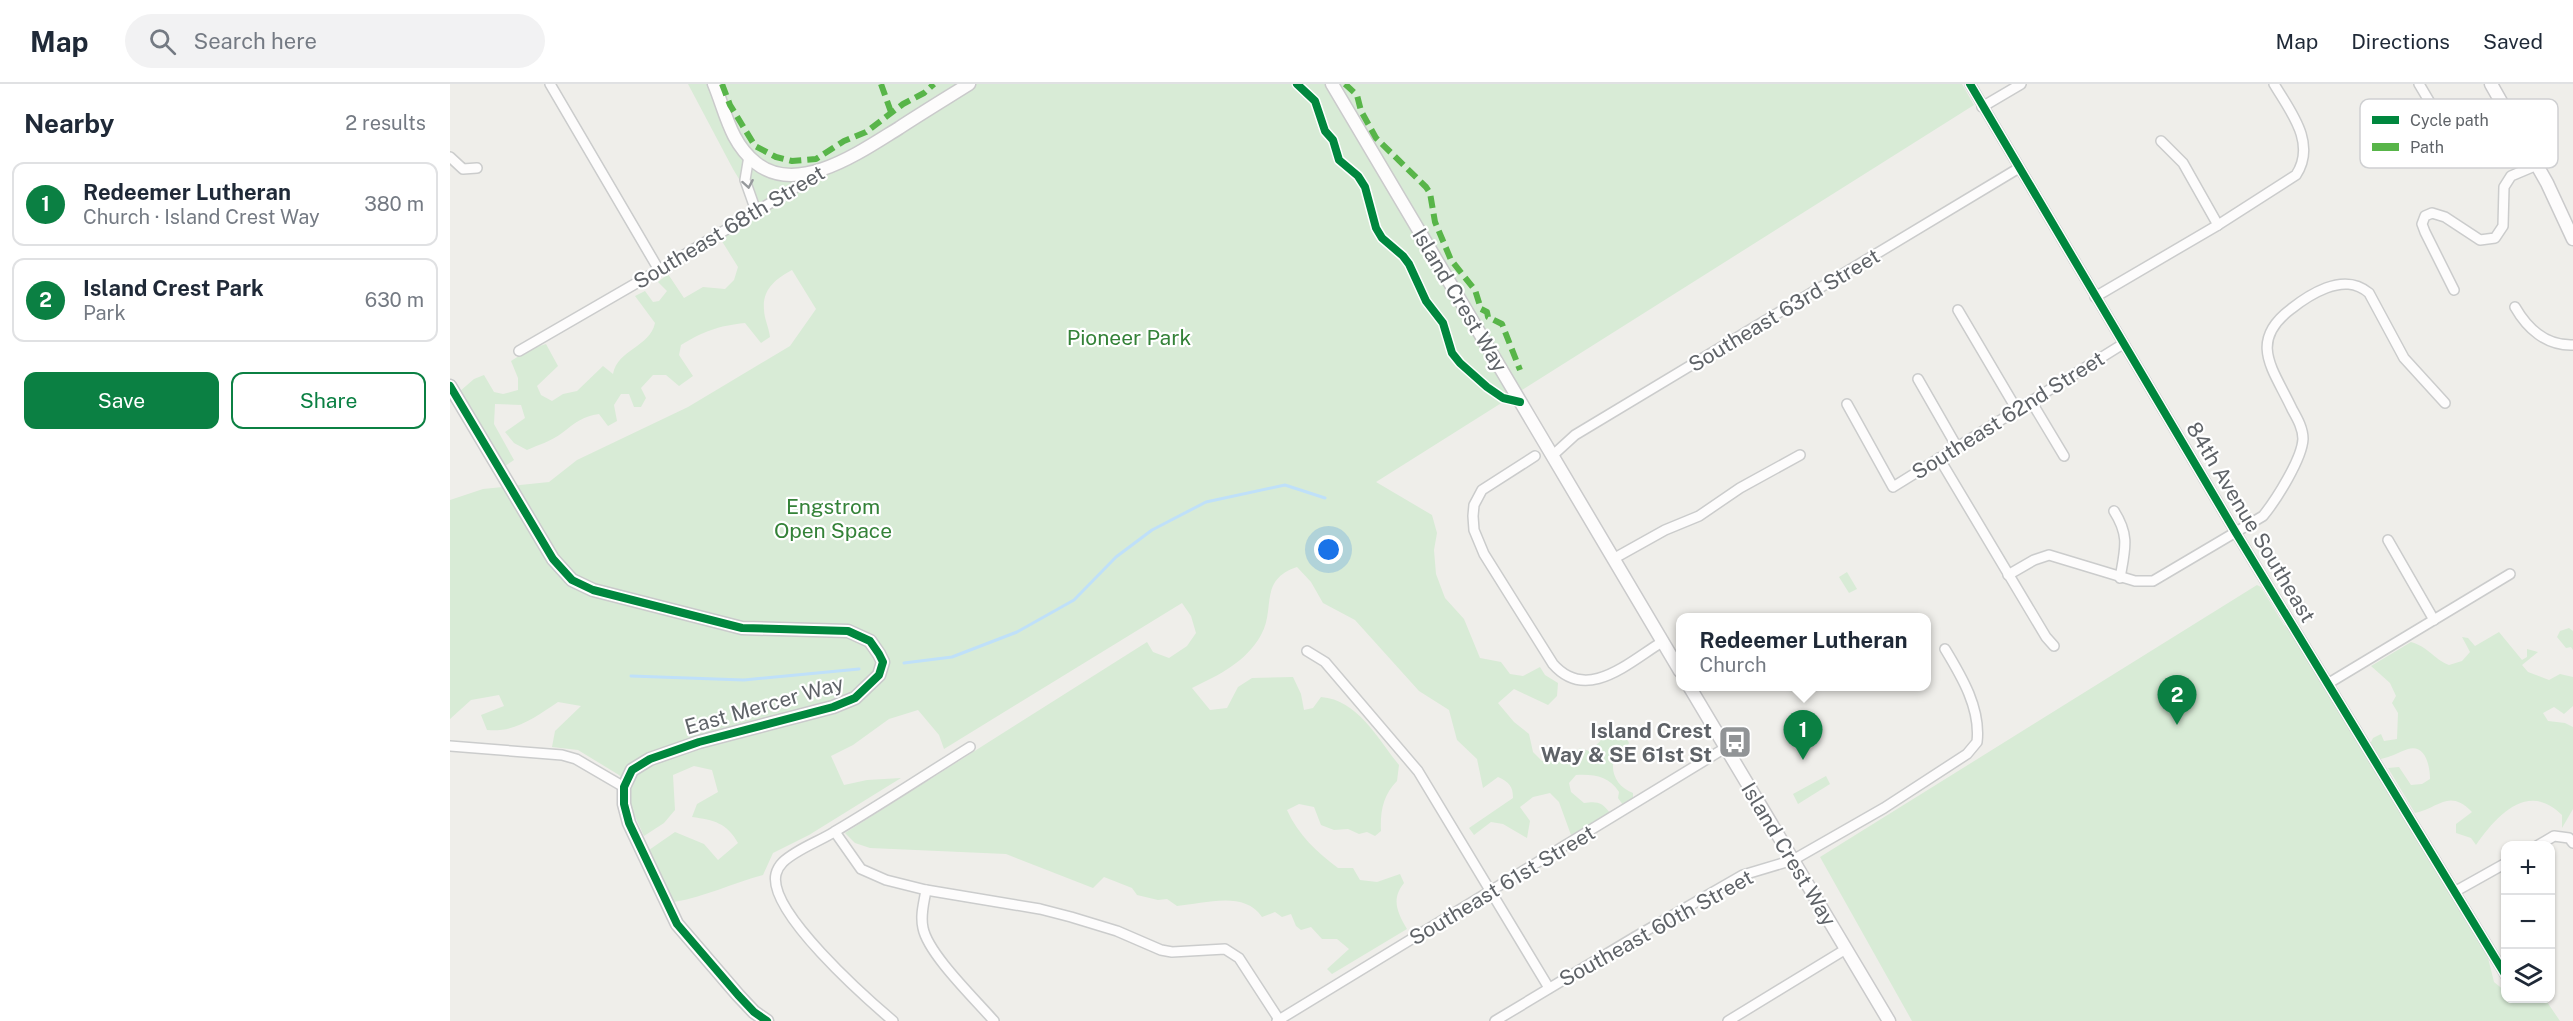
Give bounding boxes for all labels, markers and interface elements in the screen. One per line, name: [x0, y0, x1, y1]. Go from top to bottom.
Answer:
search box: [125, 14, 545, 68]
text: Map: [30, 25, 89, 58]
icon: search: [146, 25, 179, 58]
text: Search here: [194, 28, 317, 54]
text: Map: [2276, 29, 2318, 54]
text: Directions: [2351, 29, 2450, 54]
text: Saved: [2483, 29, 2543, 54]
legend: [2360, 99, 2558, 168]
text: Nearby: [24, 108, 114, 139]
text: 2 results: [345, 111, 426, 135]
text: Cycle path: [2410, 111, 2489, 130]
text: Path: [2410, 138, 2444, 157]
street label: Southeast 68th Street: [629, 160, 829, 294]
text: Redeemer Lutheran: [83, 179, 291, 205]
one-way arrow: [741, 179, 754, 189]
text: 1: [41, 192, 50, 216]
text: 380 m: [364, 192, 424, 216]
text: Church · Island Crest Way: [83, 205, 320, 229]
street label: Island Crest Way: [1407, 224, 1513, 376]
street label: Southeast 63rd Street: [1684, 243, 1884, 377]
text: Island Crest Park: [83, 275, 264, 301]
text: 2: [39, 288, 52, 312]
text: 630 m: [365, 288, 424, 312]
text: Park: [83, 301, 126, 325]
park label: Pioneer Park: [1067, 325, 1191, 350]
street label: Southeast 62nd Street: [1907, 346, 2109, 484]
button: Save: [24, 372, 219, 429]
button: Share: [231, 372, 426, 429]
street label: 84th Avenue Southeast: [2181, 417, 2321, 627]
park label: Engstrom Open Space: [774, 494, 892, 543]
your location: [1314, 535, 1343, 564]
popup: [1676, 613, 1931, 691]
text: Redeemer Lutheran: [1700, 627, 1907, 653]
text: Church: [1700, 653, 1766, 677]
street label: East Mercer Way: [682, 670, 846, 740]
pin: 2: [2158, 676, 2196, 725]
pin: 1: [1784, 710, 1822, 760]
place label: Island Crest Way & SE 61st St: [1541, 718, 1712, 767]
bus stop icon: Island Crest Way & SE 61st St: [1717, 724, 1753, 760]
street label: Island Crest Way: [1736, 778, 1842, 930]
street label: Southeast 61st Street: [1405, 820, 1599, 950]
map controls: [2501, 841, 2555, 1003]
button: +: [2501, 841, 2555, 895]
street label: Southeast 60th Street: [1555, 864, 1757, 992]
button: −: [2501, 895, 2555, 949]
button: layers: [2501, 949, 2555, 1003]

